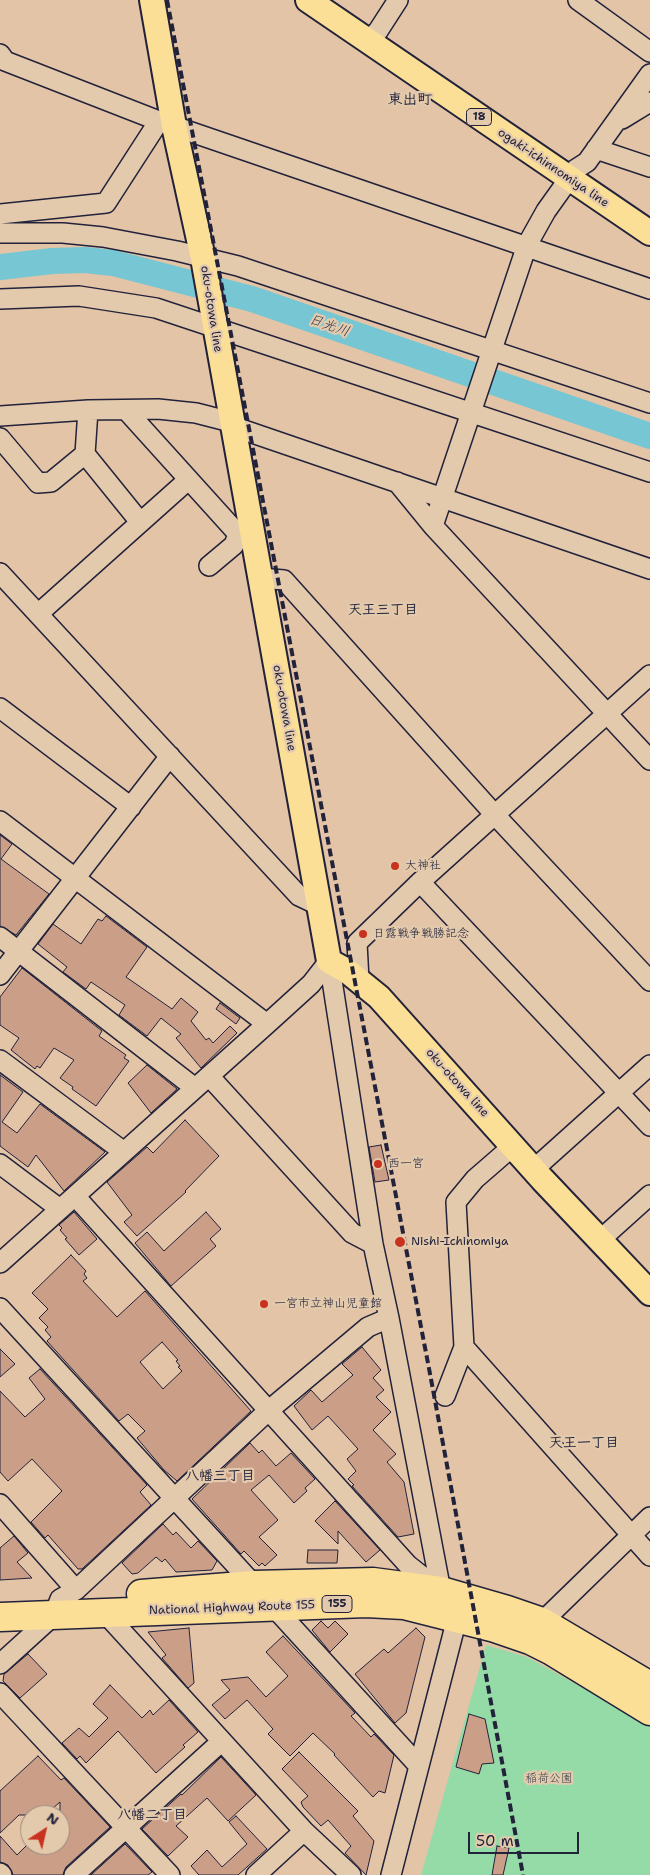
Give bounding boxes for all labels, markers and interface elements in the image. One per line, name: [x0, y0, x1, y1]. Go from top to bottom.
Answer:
district label: 東出町: [388, 91, 432, 109]
road number: 18: [466, 108, 492, 125]
street label: ogaki-ichinnomiya line: [495, 125, 611, 211]
street label: oku-otowa line: [197, 265, 225, 353]
water label: 日光川: [306, 311, 352, 341]
district label: 天王三丁目: [348, 602, 418, 618]
street label: oku-otowa line: [269, 664, 299, 752]
place label: 大神社: [405, 859, 441, 873]
marker: 大神社: [389, 860, 401, 872]
place label: 日露戦争戦勝記念: [373, 927, 469, 941]
marker: 日露戦争戦勝記念: [357, 928, 369, 940]
street label: oku-otowa line: [422, 1046, 492, 1120]
place label: 西一宮: [388, 1157, 424, 1171]
marker: 西一宮: [372, 1158, 384, 1170]
marker: Nishi-Ichinomiya: [393, 1235, 407, 1249]
place label: Nishi-Ichinomiya: [411, 1235, 508, 1249]
place label: 一宮市立神山児童館: [274, 1297, 382, 1311]
marker: 一宮市立神山児童館: [258, 1298, 270, 1310]
district label: 天王一丁目: [549, 1435, 619, 1451]
district label: 八幡三丁目: [185, 1468, 255, 1484]
road number: 155: [322, 1596, 352, 1612]
street label: National Highway Route 155: [149, 1598, 315, 1618]
park label: 稲荷公園: [525, 1772, 573, 1786]
north arrow: [20, 1805, 70, 1855]
district label: 八幡二丁目: [117, 1807, 187, 1823]
text: N: [43, 1808, 63, 1829]
scale bar: [470, 1822, 581, 1854]
text: 50 m: [476, 1831, 514, 1851]

